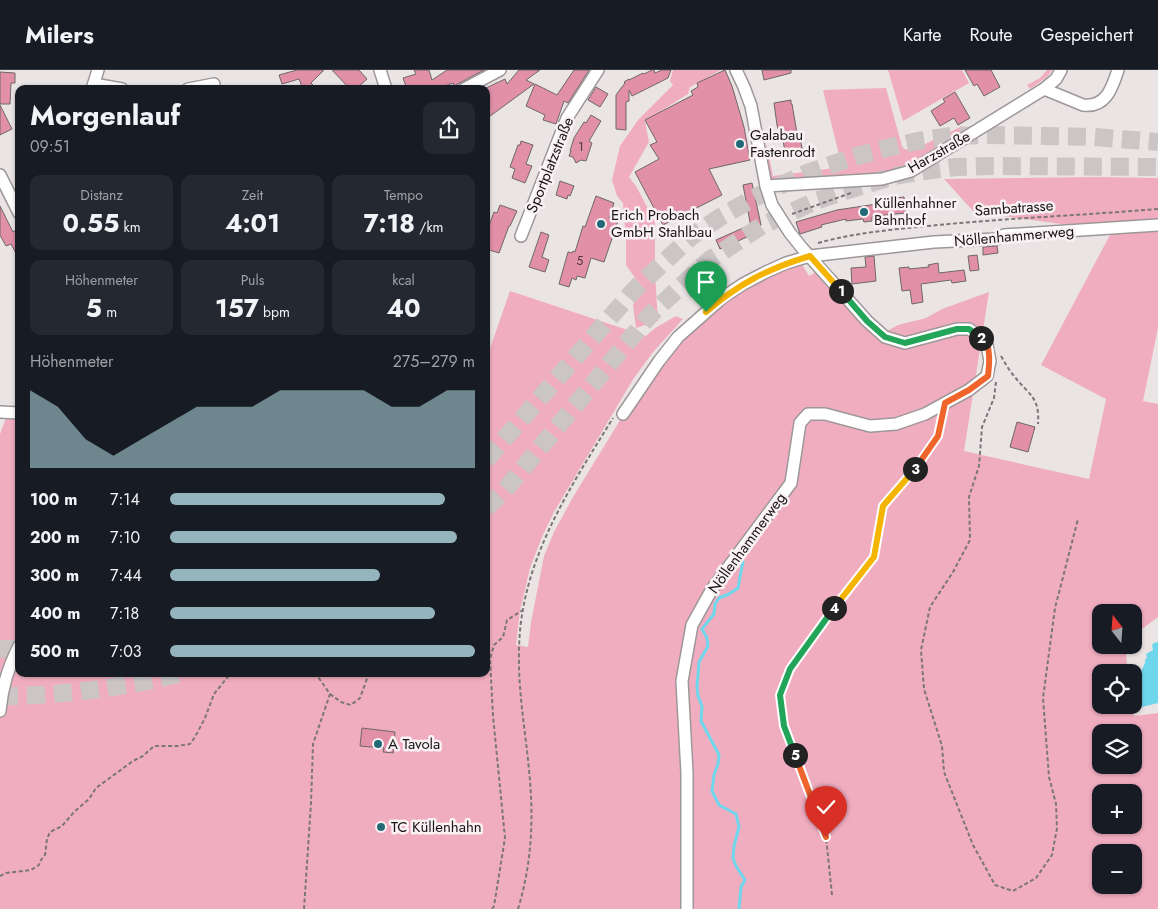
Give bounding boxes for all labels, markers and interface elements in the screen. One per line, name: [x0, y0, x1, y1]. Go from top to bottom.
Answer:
text: Milers: [25, 17, 94, 52]
text: Karte: [903, 22, 942, 48]
text: Route: [970, 22, 1012, 48]
text: Gespeichert: [1040, 22, 1133, 48]
text: Morgenlauf: [30, 95, 180, 136]
button: share: [423, 102, 475, 154]
street label: Sportplatzstraße: [521, 114, 579, 216]
place label: Galabau Fastenrodt: [750, 124, 815, 163]
street label: Harzstraße: [904, 125, 974, 179]
text: 09:51: [30, 135, 70, 158]
house number: 1: [578, 138, 584, 156]
marker: Galabau Fastenrodt: [734, 138, 746, 150]
text: Distanz: [80, 185, 123, 205]
text: Zeit: [242, 185, 263, 205]
text: Tempo: [384, 185, 423, 205]
place label: Küllenhahner Bahnhof: [874, 192, 957, 231]
street label: Sambatrasse: [974, 194, 1054, 222]
place label: Erich Probach GmbH Stahlbau: [611, 204, 712, 243]
text: 0.55: [62, 205, 119, 241]
text: 4:01: [225, 205, 280, 241]
text: 7:18: [363, 205, 415, 241]
marker: Küllenhahner Bahnhof: [858, 206, 870, 218]
text: km: [119, 217, 141, 237]
text: /km: [415, 217, 444, 237]
marker: Erich Probach GmbH Stahlbau: [595, 218, 607, 230]
street label: Nöllenhammerweg: [953, 220, 1075, 252]
house number: 5: [577, 252, 584, 270]
pin: [685, 261, 727, 312]
icon: arrive: [692, 268, 720, 296]
text: Höhenmeter: [65, 270, 138, 290]
text: Puls: [241, 270, 264, 290]
text: kcal: [392, 270, 415, 290]
pin: 1: [828, 278, 854, 304]
text: 1: [838, 281, 845, 301]
text: 5: [86, 290, 102, 326]
text: 157: [215, 290, 259, 326]
text: 40: [386, 290, 421, 326]
text: m: [102, 302, 117, 322]
text: bpm: [259, 302, 290, 322]
pin: 2: [968, 326, 994, 350]
text: 2: [977, 328, 986, 348]
text: Höhenmeter: [30, 350, 114, 373]
text: 275–279 m: [393, 350, 475, 373]
pin: 3: [902, 456, 928, 482]
text: 3: [911, 459, 920, 479]
text: 100 m: [30, 488, 77, 511]
text: 7:14: [110, 488, 140, 511]
street label: Nöllenhammerweg: [703, 488, 791, 598]
text: 200 m: [30, 526, 80, 549]
text: 7:10: [110, 526, 140, 549]
text: 300 m: [30, 564, 79, 587]
text: 7:44: [110, 564, 142, 587]
pin: 4: [822, 596, 846, 620]
text: 4: [830, 598, 839, 618]
text: 400 m: [30, 602, 80, 625]
text: 7:18: [110, 602, 139, 625]
north arrow: [1092, 604, 1142, 654]
map controls: [1092, 604, 1142, 894]
text: 500 m: [30, 640, 79, 663]
text: 7:03: [110, 640, 142, 663]
button: locate: [1092, 664, 1142, 714]
button: layers: [1092, 724, 1142, 774]
place label: A Tavola: [388, 733, 440, 755]
marker: A Tavola: [372, 738, 384, 750]
pin: 5: [782, 742, 808, 768]
text: 5: [791, 745, 800, 765]
button: +: [1092, 784, 1142, 834]
pin: [805, 786, 847, 837]
icon: check: [812, 793, 840, 821]
place label: TC Küllenhahn: [391, 816, 482, 838]
marker: TC Küllenhahn: [375, 821, 387, 833]
button: −: [1092, 844, 1142, 894]

